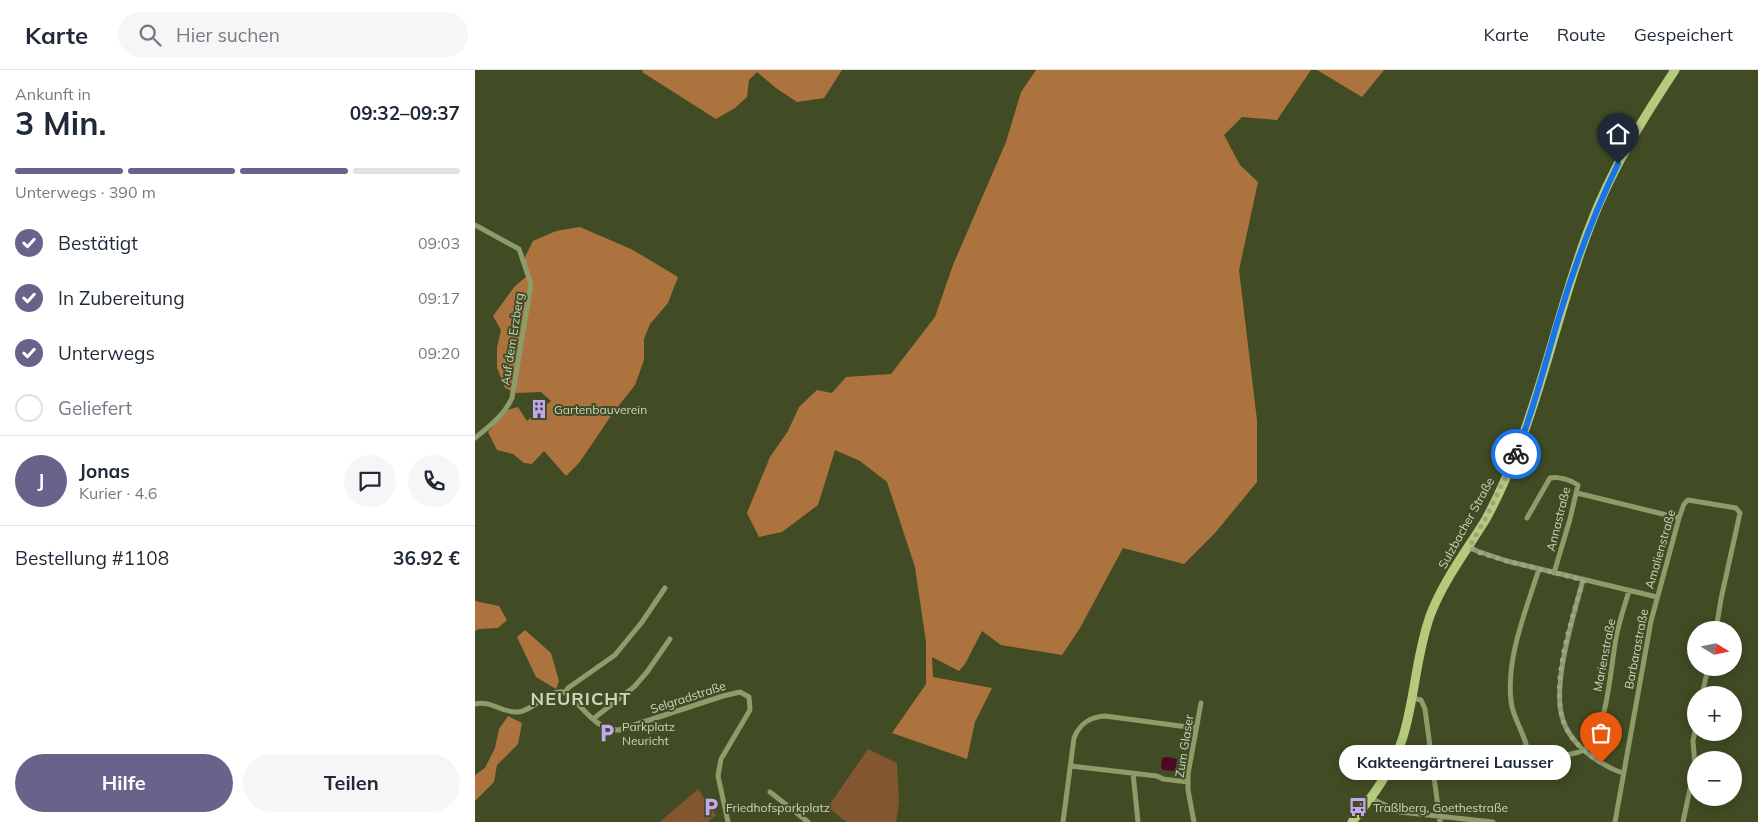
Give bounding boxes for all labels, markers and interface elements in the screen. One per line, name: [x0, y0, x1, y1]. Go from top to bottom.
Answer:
search box: [118, 12, 468, 57]
text: Karte: [25, 20, 88, 50]
icon: search: [136, 21, 164, 49]
text: Hier suchen: [176, 23, 280, 47]
text: Karte: [1484, 23, 1529, 46]
text: Route: [1557, 23, 1606, 46]
text: Gespeichert: [1634, 23, 1733, 46]
text: Ankunft in: [15, 84, 91, 104]
text: 09:32–09:37: [350, 101, 460, 125]
text: 3 Min.: [15, 103, 106, 143]
pin: [1597, 113, 1639, 164]
icon: home: [1604, 120, 1632, 148]
text: Unterwegs · 390 m: [15, 182, 156, 202]
icon: check: [15, 229, 43, 257]
text: Bestätigt: [58, 231, 138, 255]
text: 09:03: [418, 233, 460, 253]
icon: check: [15, 284, 43, 312]
text: In Zubereitung: [58, 286, 185, 310]
text: 09:17: [418, 288, 460, 308]
street label: Auf dem Erzberg: [497, 292, 527, 386]
icon: check: [15, 339, 43, 367]
text: Unterwegs: [58, 341, 155, 365]
text: 09:20: [418, 343, 460, 363]
text: Geliefert: [58, 396, 132, 420]
building icon: Gartenbauverein: [528, 398, 550, 420]
place label: Gartenbauverein: [554, 402, 647, 417]
courier: [1491, 429, 1541, 479]
icon: bike: [1502, 440, 1530, 468]
button: chat: [344, 455, 396, 507]
button: phone: [408, 455, 460, 507]
text: Jonas: [79, 459, 130, 483]
text: J: [38, 469, 44, 493]
street label: Sulzbacher Straße: [1435, 475, 1497, 571]
text: Kurier · 4.6: [79, 483, 157, 503]
street label: Annastraße: [1543, 485, 1573, 553]
street label: Amalienstraße: [1642, 508, 1678, 590]
text: Bestellung #1108: [15, 546, 169, 570]
text: 36.92 €: [393, 546, 460, 570]
street label: Barbarastraße: [1621, 608, 1651, 690]
street label: Marienstraße: [1590, 617, 1618, 693]
north arrow: [1687, 621, 1743, 676]
map controls: [1687, 621, 1742, 806]
street label: Selgradstraße: [648, 678, 728, 716]
button: +: [1687, 686, 1742, 741]
district label: NEURICHT: [531, 687, 631, 710]
pin: [1580, 712, 1622, 763]
street label: Zum Glaser: [1172, 713, 1196, 778]
place label: Parkplatz Neuricht: [622, 719, 675, 748]
icon: bag: [1587, 719, 1615, 747]
parking icon: Parkplatz Neuricht: [596, 722, 618, 744]
callout: Kakteengärtnerei Lausser: [1339, 746, 1571, 780]
button: −: [1687, 751, 1742, 806]
text: Kakteengärtnerei Lausser: [1357, 752, 1553, 772]
button: Hilfe: [15, 754, 233, 812]
button: Teilen: [243, 754, 460, 812]
parking icon: Friedhofsparkplatz: [700, 796, 722, 818]
bus stop icon: Traßlberg, Goethestraße: [1347, 796, 1369, 818]
place label: Friedhofsparkplatz: [726, 800, 830, 815]
place label: Traßlberg, Goethestraße: [1373, 800, 1508, 815]

